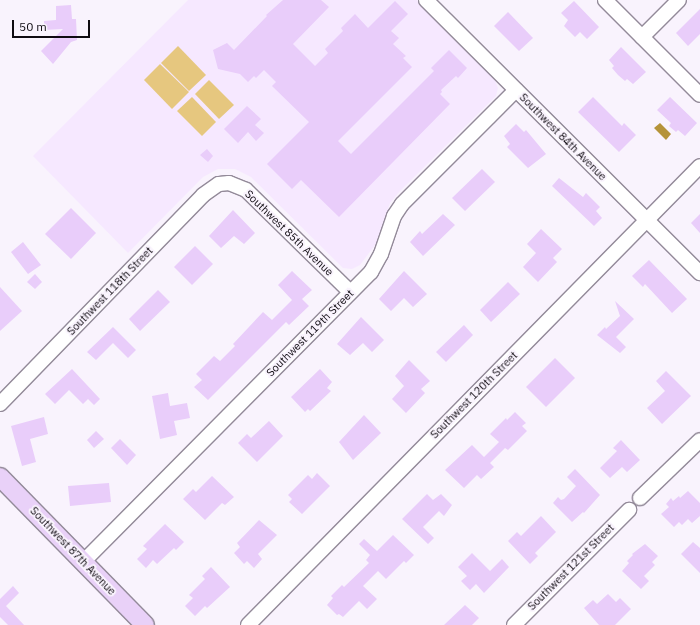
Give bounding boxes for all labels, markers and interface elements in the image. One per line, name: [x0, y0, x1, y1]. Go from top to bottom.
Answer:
scale bar: [14, 12, 92, 38]
text: 50 m: [19, 19, 47, 34]
street label: Southwest 84th Avenue: [517, 91, 609, 183]
street label: Southwest 85th Avenue: [242, 187, 336, 279]
street label: Southwest 118th Street: [64, 244, 156, 338]
street label: Southwest 119th Street: [264, 287, 356, 379]
street label: Southwest 120th Street: [428, 349, 520, 441]
street label: Southwest 87th Avenue: [27, 504, 119, 598]
street label: Southwest 121st Street: [525, 521, 617, 613]

